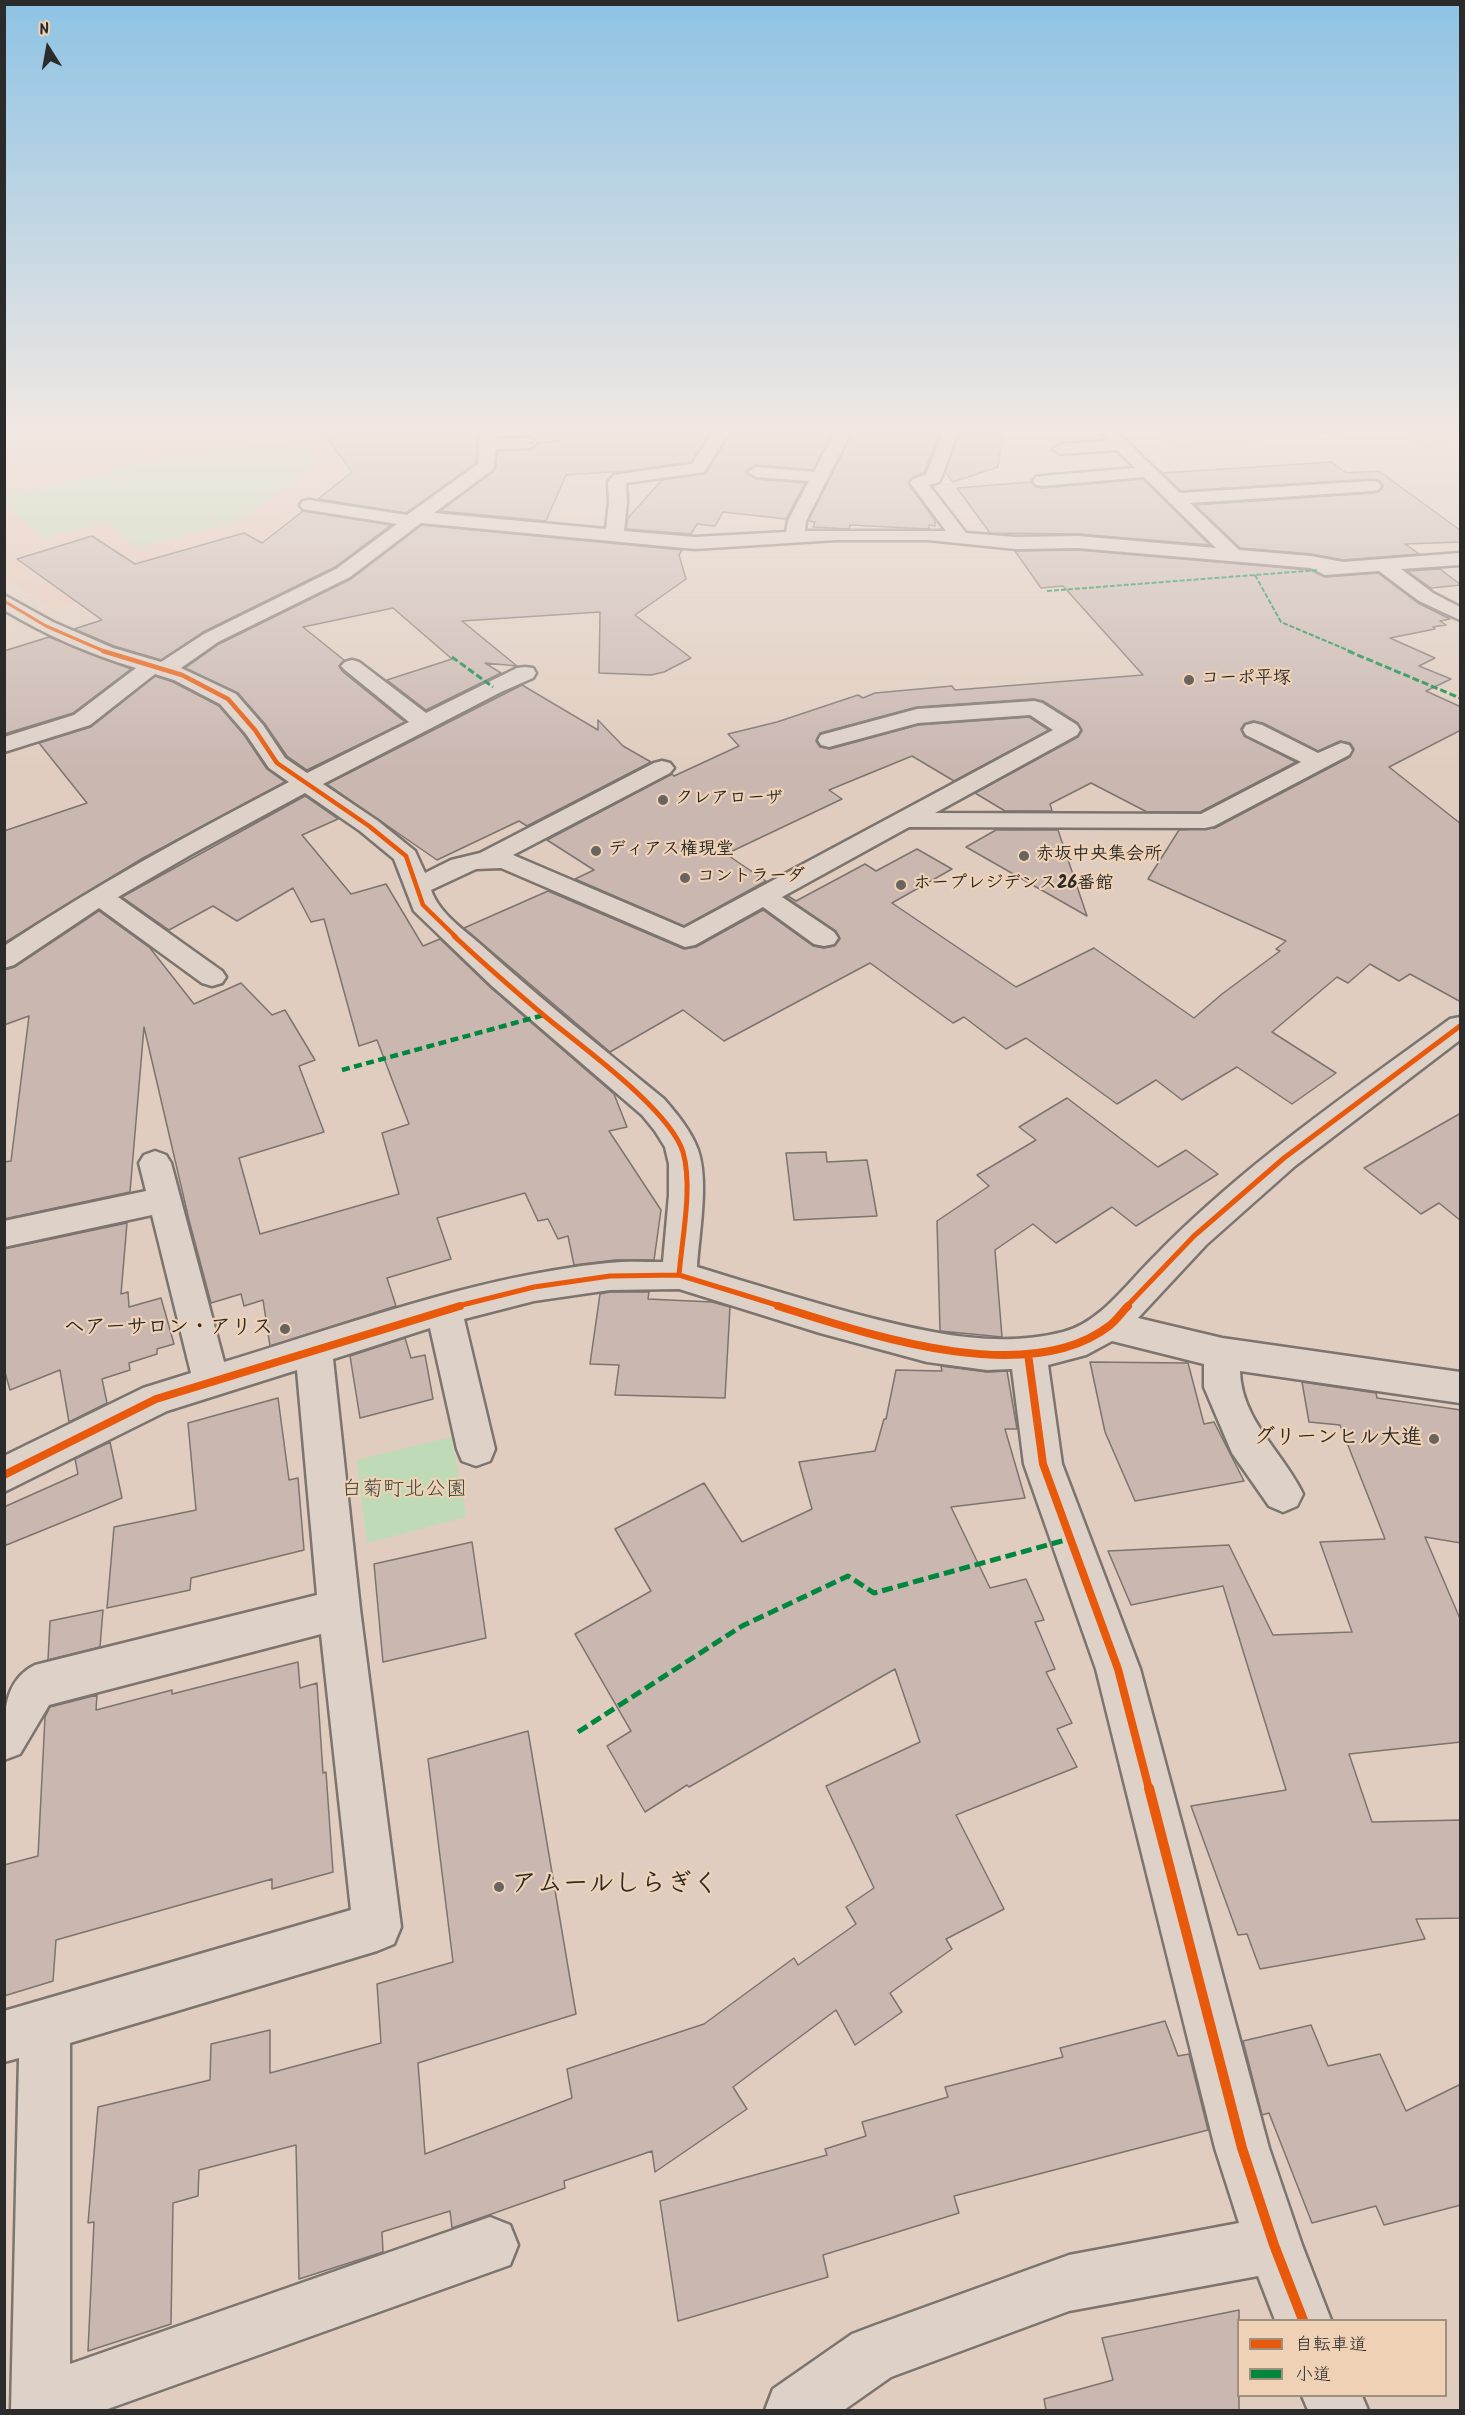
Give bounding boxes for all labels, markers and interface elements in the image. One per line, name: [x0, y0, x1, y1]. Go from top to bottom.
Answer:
text: N: [37, 17, 52, 43]
north arrow: [18, 18, 78, 78]
place label: コーポ平塚: [1201, 669, 1291, 691]
marker: コーポ平塚: [1182, 673, 1196, 687]
place label: クレアローザ: [675, 789, 783, 811]
marker: クレアローザ: [656, 793, 670, 807]
place label: ディアス権現堂: [608, 840, 734, 862]
marker: ディアス権現堂: [589, 844, 603, 858]
place label: 赤坂中央集会所: [1036, 845, 1162, 867]
marker: 赤坂中央集会所: [1017, 849, 1031, 863]
place label: コントラーダ: [697, 867, 805, 889]
marker: コントラーダ: [678, 871, 692, 885]
place label: ホープレジデンス26番館: [913, 874, 1113, 896]
marker: ホープレジデンス26番館: [894, 878, 908, 892]
place label: ヘアーサロン・アリス: [64, 1316, 273, 1342]
marker: ヘアーサロン・アリス: [278, 1322, 292, 1336]
place label: グリーンヒル大進: [1254, 1426, 1422, 1452]
marker: グリーンヒル大進: [1427, 1432, 1441, 1446]
park label: 白菊町北公園: [341, 1478, 467, 1504]
place label: アムールしらぎく: [511, 1871, 718, 1903]
marker: アムールしらぎく: [492, 1880, 506, 1894]
legend: [1237, 2319, 1447, 2397]
text: 自転車道: [1295, 2331, 1367, 2360]
text: 小道: [1295, 2361, 1331, 2390]

